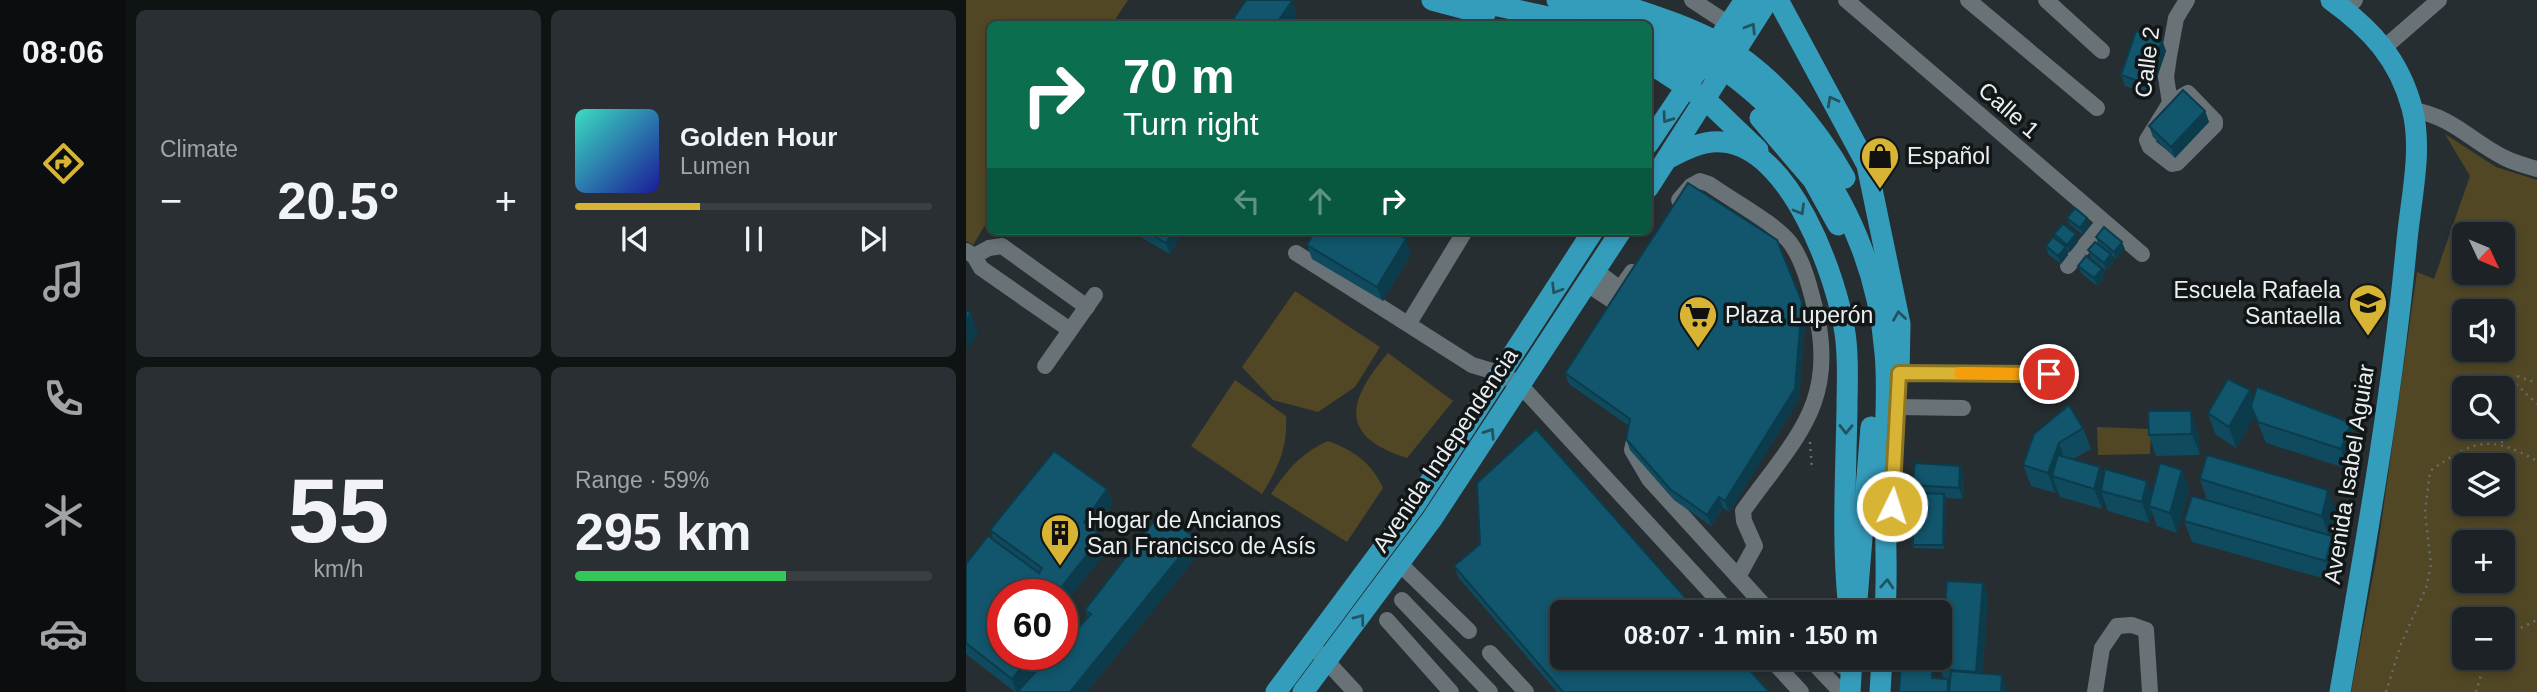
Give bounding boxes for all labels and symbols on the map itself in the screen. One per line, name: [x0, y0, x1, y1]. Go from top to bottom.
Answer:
one-way arrow: [1743, 22, 1756, 35]
street label: Calle 2: [2130, 25, 2164, 99]
street label: Calle 1: [1973, 77, 2045, 143]
one-way arrow: [1827, 96, 1841, 108]
one-way arrow: [1663, 110, 1675, 123]
shop icon: Español: [1859, 135, 1901, 190]
place label: Español: [1907, 143, 1990, 169]
one-way arrow: [1792, 203, 1805, 215]
north arrow: [2452, 222, 2515, 285]
place label: Escuela Rafaela Santaella: [2174, 277, 2341, 329]
one-way arrow: [1552, 281, 1565, 294]
school or university icon: Escuela Rafaela Santaella: [2347, 282, 2389, 337]
supermarket icon: Plaza Luperón: [1677, 294, 1719, 349]
place label: Plaza Luperón: [1725, 302, 1873, 328]
one-way arrow: [1891, 310, 1906, 322]
street label: Avenida Independencia: [1367, 343, 1523, 557]
pin: [2019, 344, 2079, 404]
street label: Avenida Isabel Aguiar: [2319, 362, 2379, 586]
one-way arrow: [1839, 423, 1854, 434]
one-way arrow: [1482, 427, 1495, 440]
position arrow: [1855, 469, 1929, 543]
place label: Hogar de Ancianos San Francisco de Asís: [1087, 507, 1316, 559]
building icon: Hogar de Ancianos San Francisco de Asís: [1039, 512, 1081, 567]
one-way arrow: [1879, 578, 1894, 589]
speed limit sign: 60: [987, 579, 1078, 670]
one-way arrow: [1351, 614, 1364, 626]

